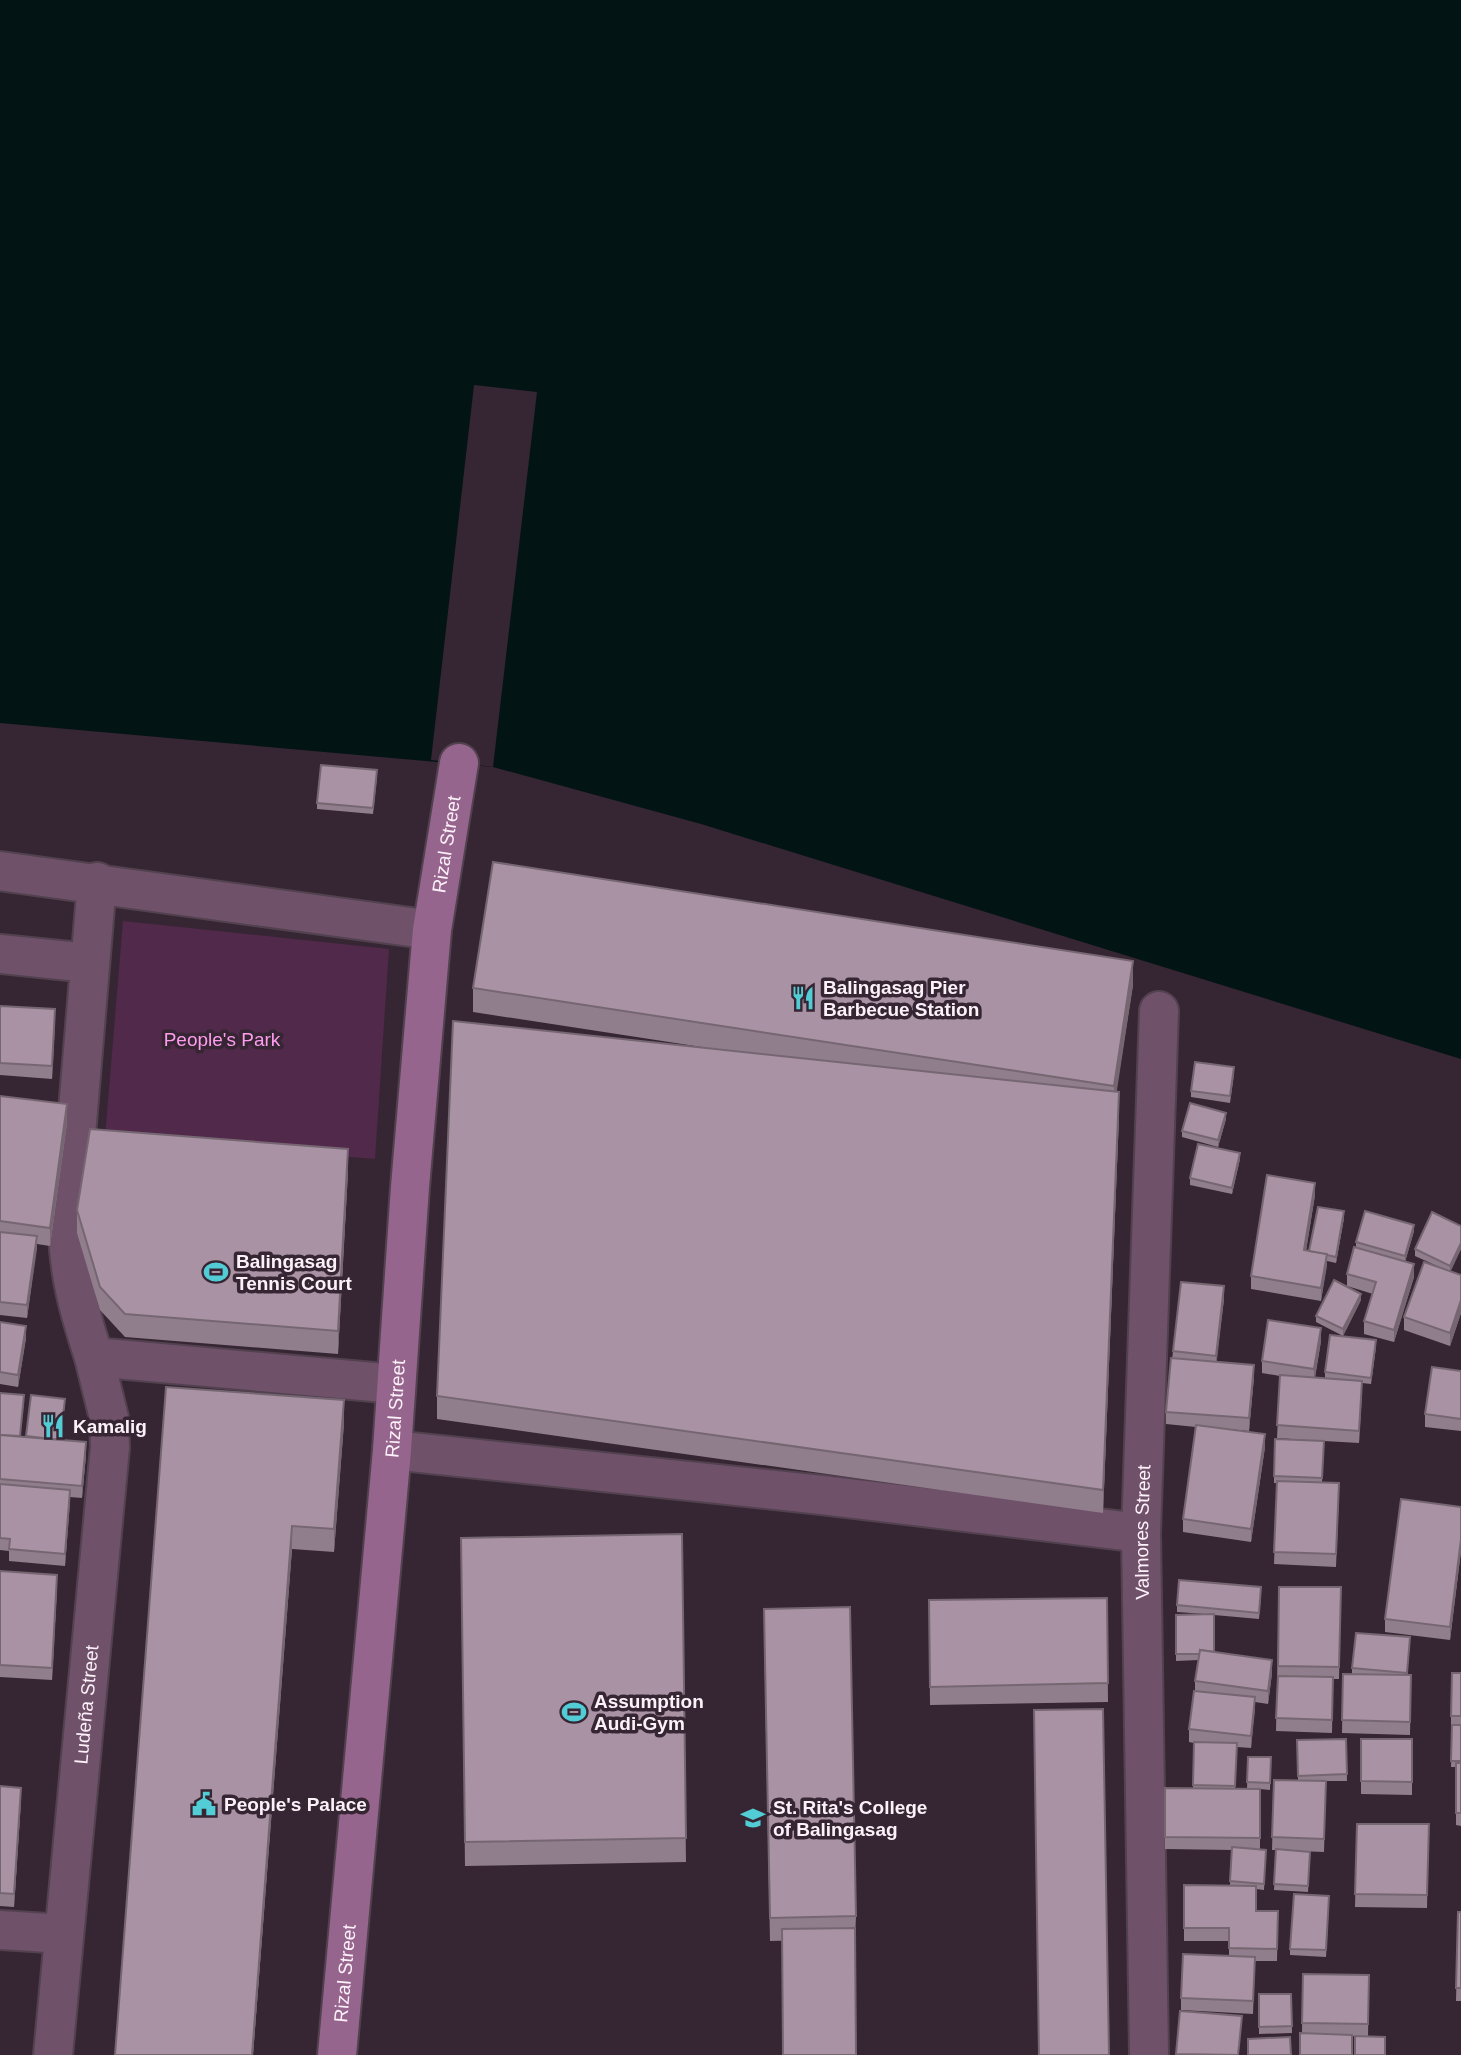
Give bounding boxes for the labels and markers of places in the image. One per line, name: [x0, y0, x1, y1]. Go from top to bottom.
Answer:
place label: Balingasag Pier Barbecue Station: [823, 977, 979, 1020]
restaurant icon: Balingasag Pier Barbecue Station: [789, 984, 817, 1012]
place label: Balingasag Tennis Court: [236, 1251, 352, 1294]
sports icon: Balingasag Tennis Court: [202, 1258, 230, 1286]
restaurant icon: Kamalig: [39, 1412, 67, 1440]
place label: Kamalig: [73, 1416, 147, 1437]
place label: Assumption Audi-Gym: [594, 1691, 704, 1734]
sports icon: Assumption Audi-Gym: [560, 1698, 588, 1726]
public building icon: People's Palace: [190, 1790, 218, 1818]
place label: People's Palace: [224, 1794, 367, 1815]
place label: St. Rita's College of Balingasag: [773, 1797, 927, 1840]
school or university icon: St. Rita's College of Balingasag: [739, 1804, 767, 1832]

